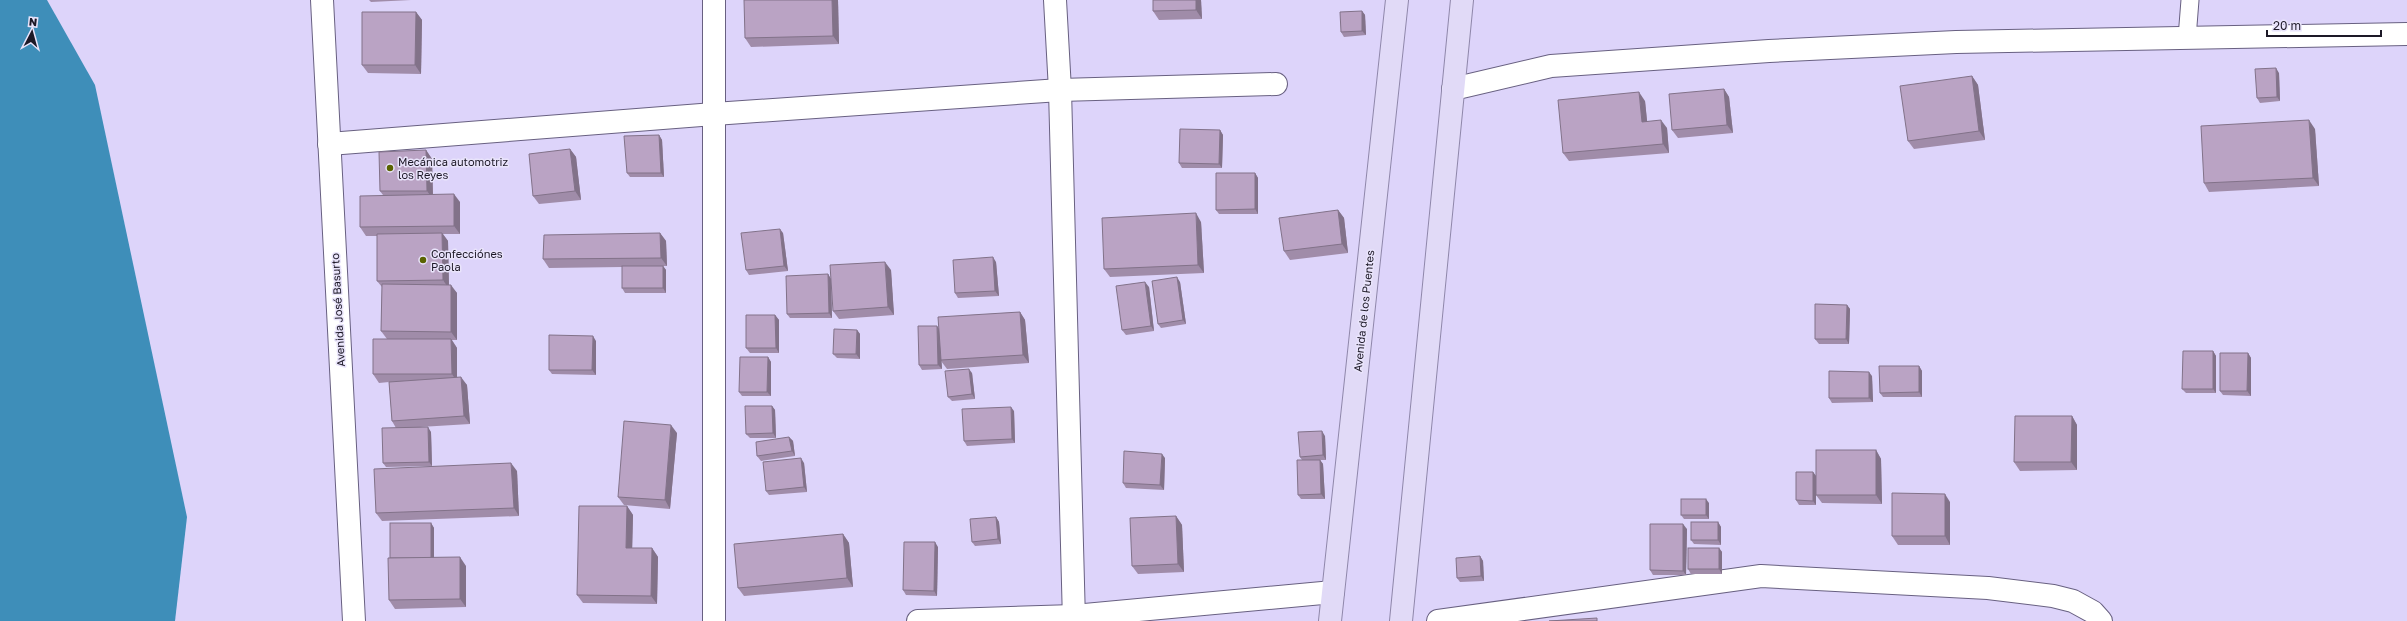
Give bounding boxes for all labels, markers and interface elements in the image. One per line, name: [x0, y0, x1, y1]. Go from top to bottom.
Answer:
north arrow: [12, 12, 52, 52]
scale bar: [2267, 12, 2381, 38]
text: N: [28, 15, 38, 28]
text: 20 m: [2273, 18, 2301, 33]
place label: Mecánica automotriz los Reyes: [398, 155, 509, 181]
marker: Mecánica automotriz los Reyes: [385, 163, 395, 173]
place label: Confecciónes Paola: [431, 247, 503, 273]
street label: Avenida de los Puentes: [1351, 249, 1376, 373]
street label: Avenida José Basurto: [328, 253, 347, 367]
marker: Confecciónes Paola: [418, 255, 428, 265]

